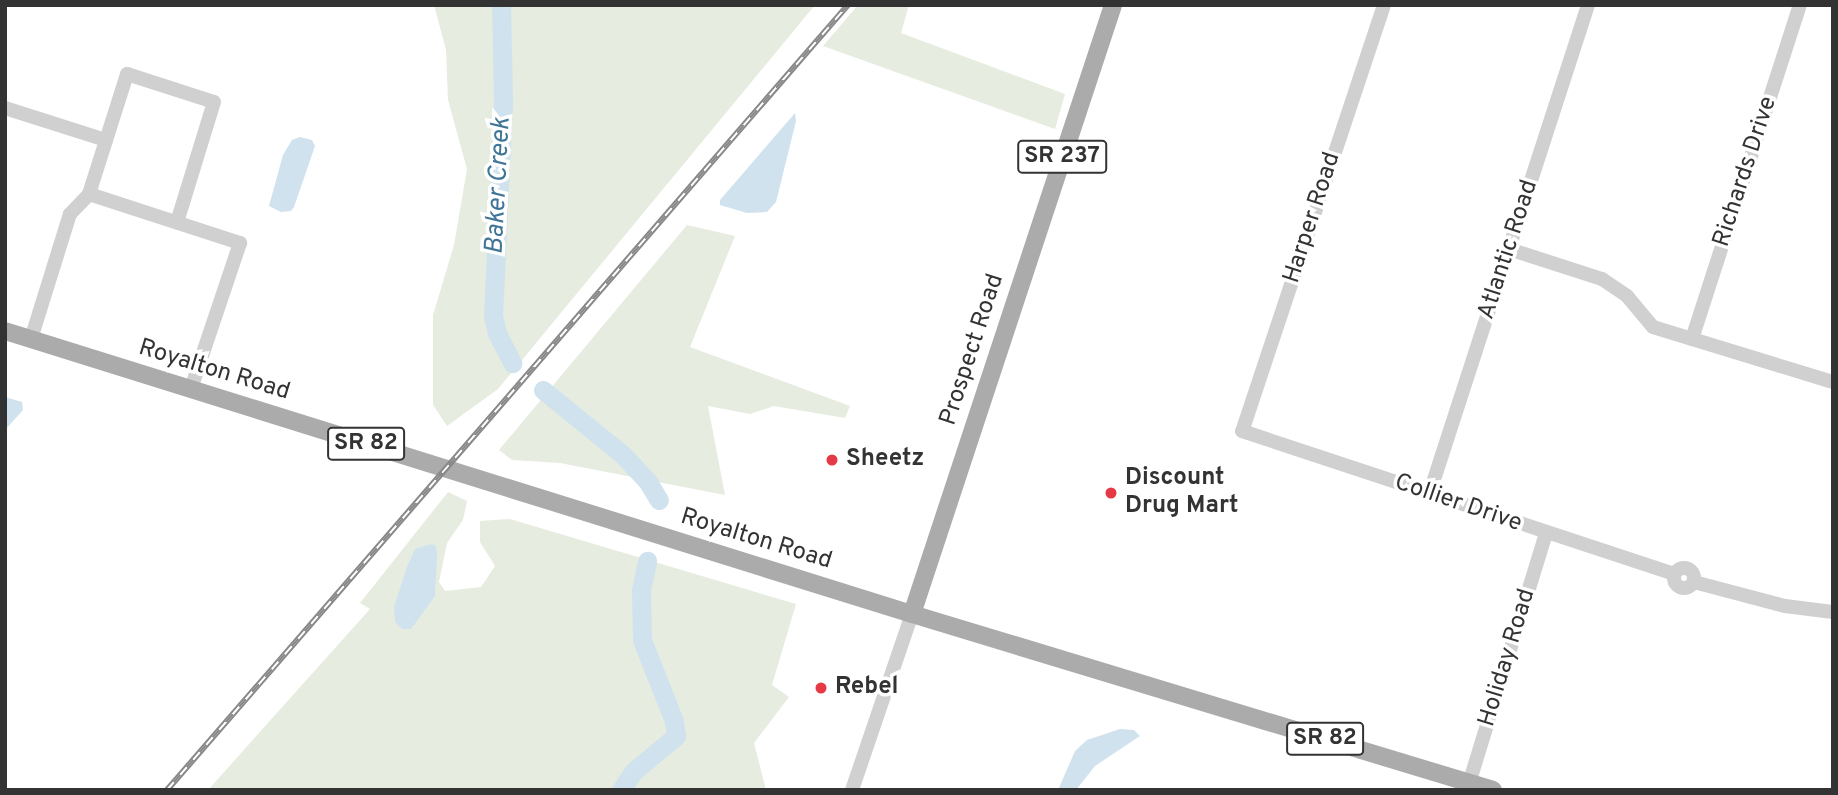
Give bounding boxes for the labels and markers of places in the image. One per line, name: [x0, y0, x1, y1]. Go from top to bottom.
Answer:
place label: Sheetz: [846, 446, 924, 474]
marker: Sheetz: [824, 452, 840, 468]
place label: Discount Drug Mart: [1125, 465, 1238, 521]
marker: Discount Drug Mart: [1103, 485, 1119, 501]
place label: Rebel: [835, 674, 899, 702]
marker: Rebel: [813, 680, 829, 696]

